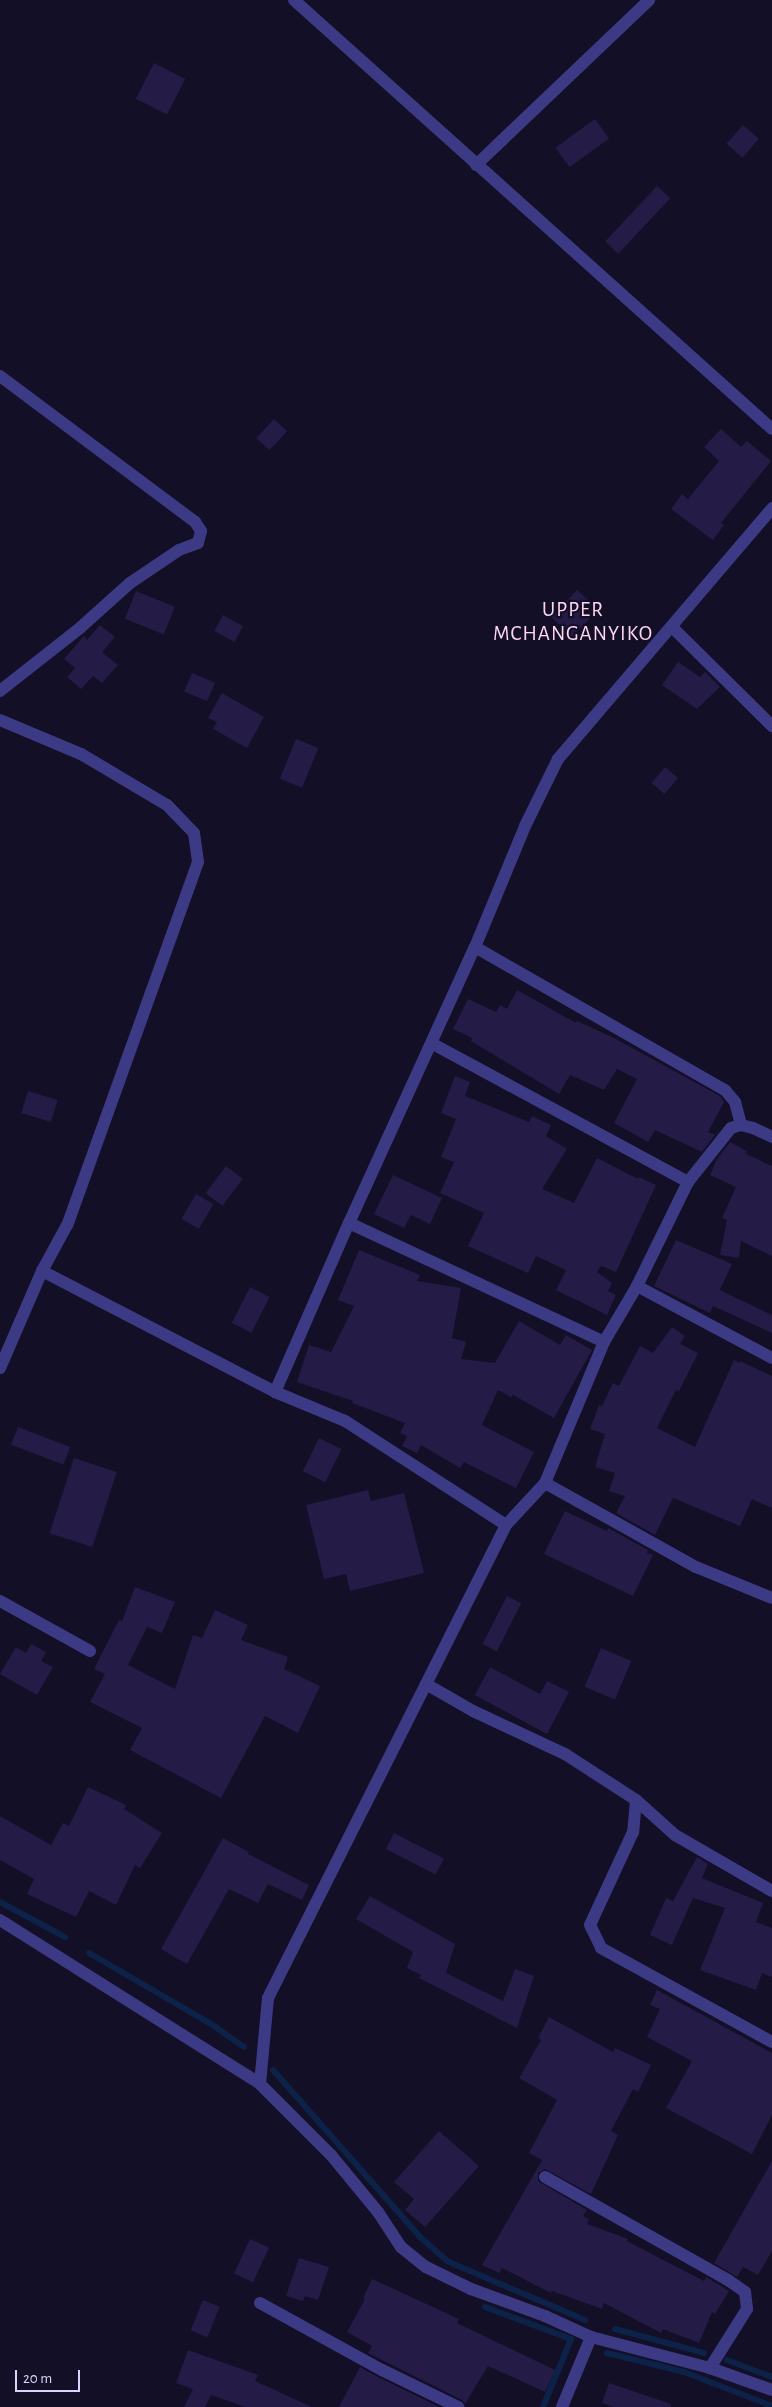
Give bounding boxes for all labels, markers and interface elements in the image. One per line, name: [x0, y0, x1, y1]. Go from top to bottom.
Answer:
district label: UPPER MCHANGANYIKO: [491, 597, 655, 647]
scale bar: [18, 2360, 82, 2392]
text: 20 m: [23, 2371, 52, 2386]

